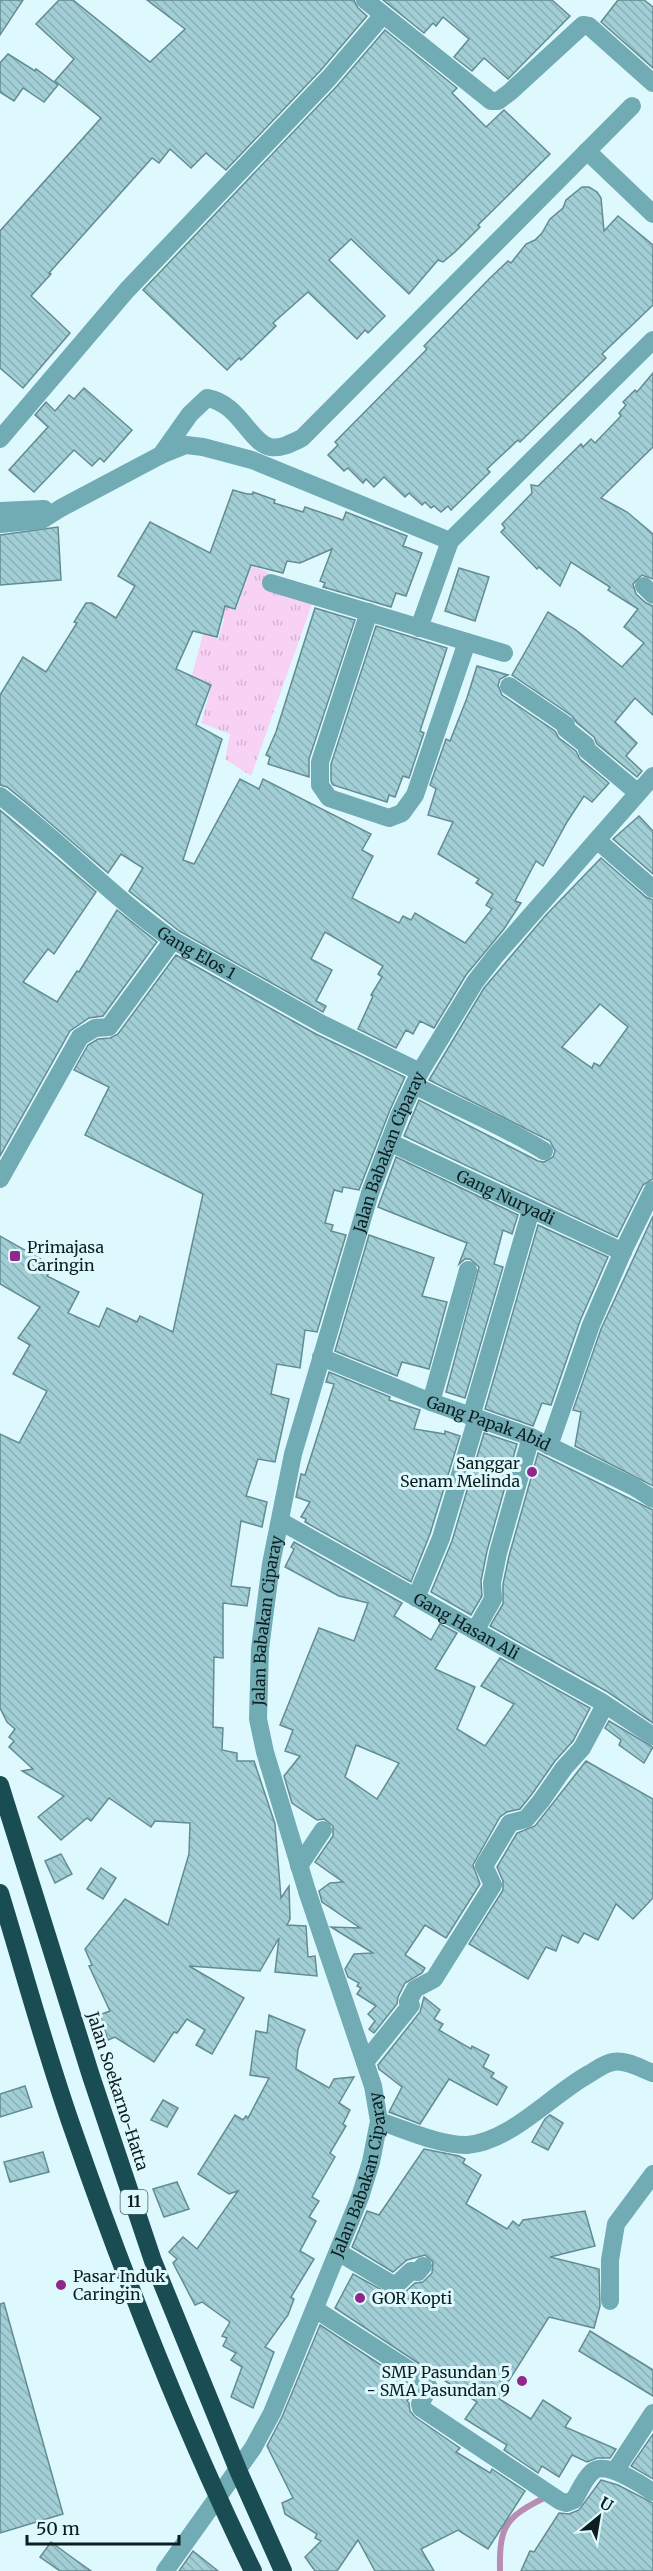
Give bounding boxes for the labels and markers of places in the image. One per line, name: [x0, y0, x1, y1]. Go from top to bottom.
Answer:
place label: Primajasa Caringin: [27, 1237, 105, 1275]
marker: Primajasa Caringin: [8, 1249, 22, 1263]
place label: Sanggar Senam Melinda: [400, 1453, 520, 1491]
marker: Sanggar Senam Melinda: [525, 1465, 539, 1479]
place label: Pasar Induk Caringin: [73, 2266, 166, 2304]
marker: Pasar Induk Caringin: [54, 2278, 68, 2292]
place label: GOR Kopti: [372, 2288, 452, 2308]
marker: GOR Kopti: [353, 2291, 367, 2305]
place label: SMP Pasundan 5 - SMA Pasundan 9: [367, 2362, 510, 2400]
marker: SMP Pasundan 5 - SMA Pasundan 9: [515, 2374, 529, 2388]

